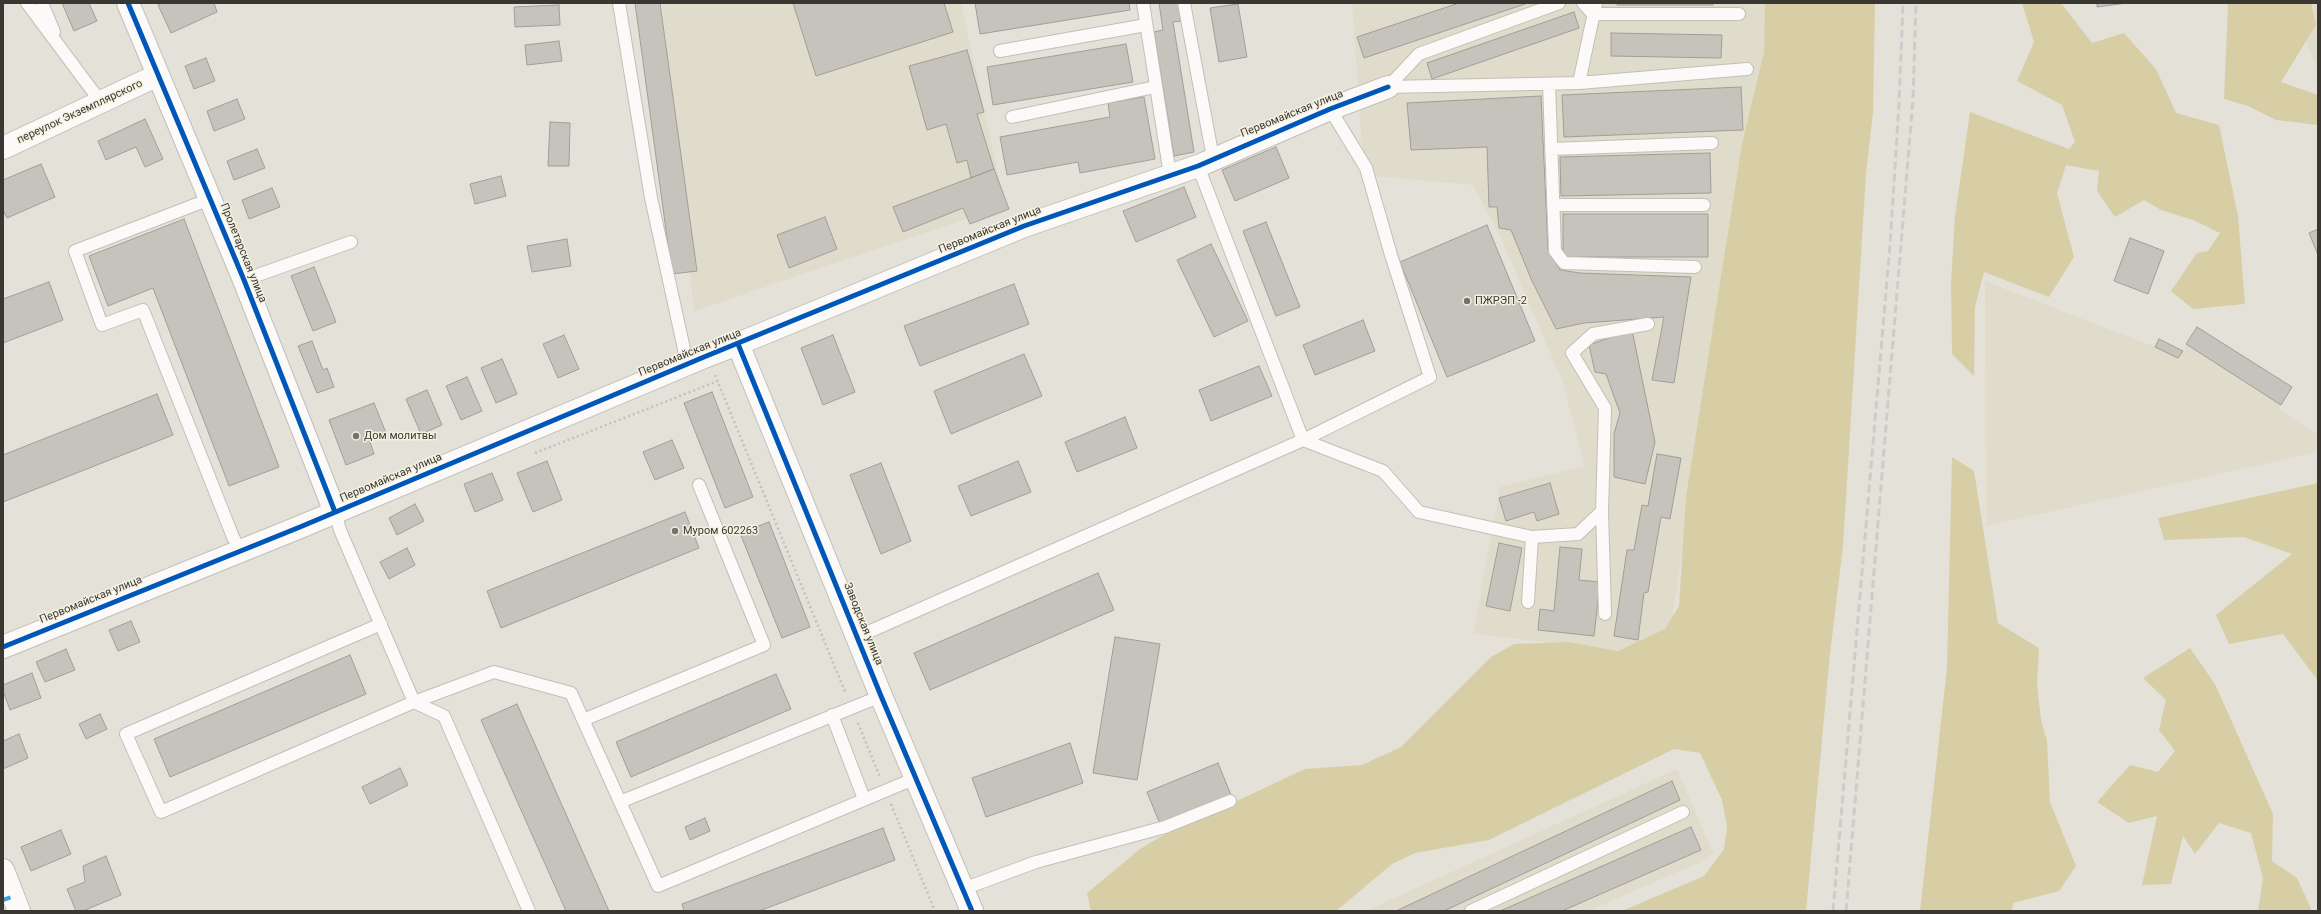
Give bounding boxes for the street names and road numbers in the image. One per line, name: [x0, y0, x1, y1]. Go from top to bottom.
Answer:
street label: переулок Экземплярского: [15, 77, 145, 147]
street label: Первомайская улица: [1239, 87, 1345, 141]
street label: Пролетарская улица: [217, 201, 269, 305]
street label: Первомайская улица: [937, 203, 1043, 257]
street label: Первомайская улица: [637, 326, 743, 380]
street label: Первомайская улица: [338, 451, 444, 505]
street label: Первомайская улица: [38, 573, 144, 627]
street label: Заводская улица: [840, 581, 886, 667]

